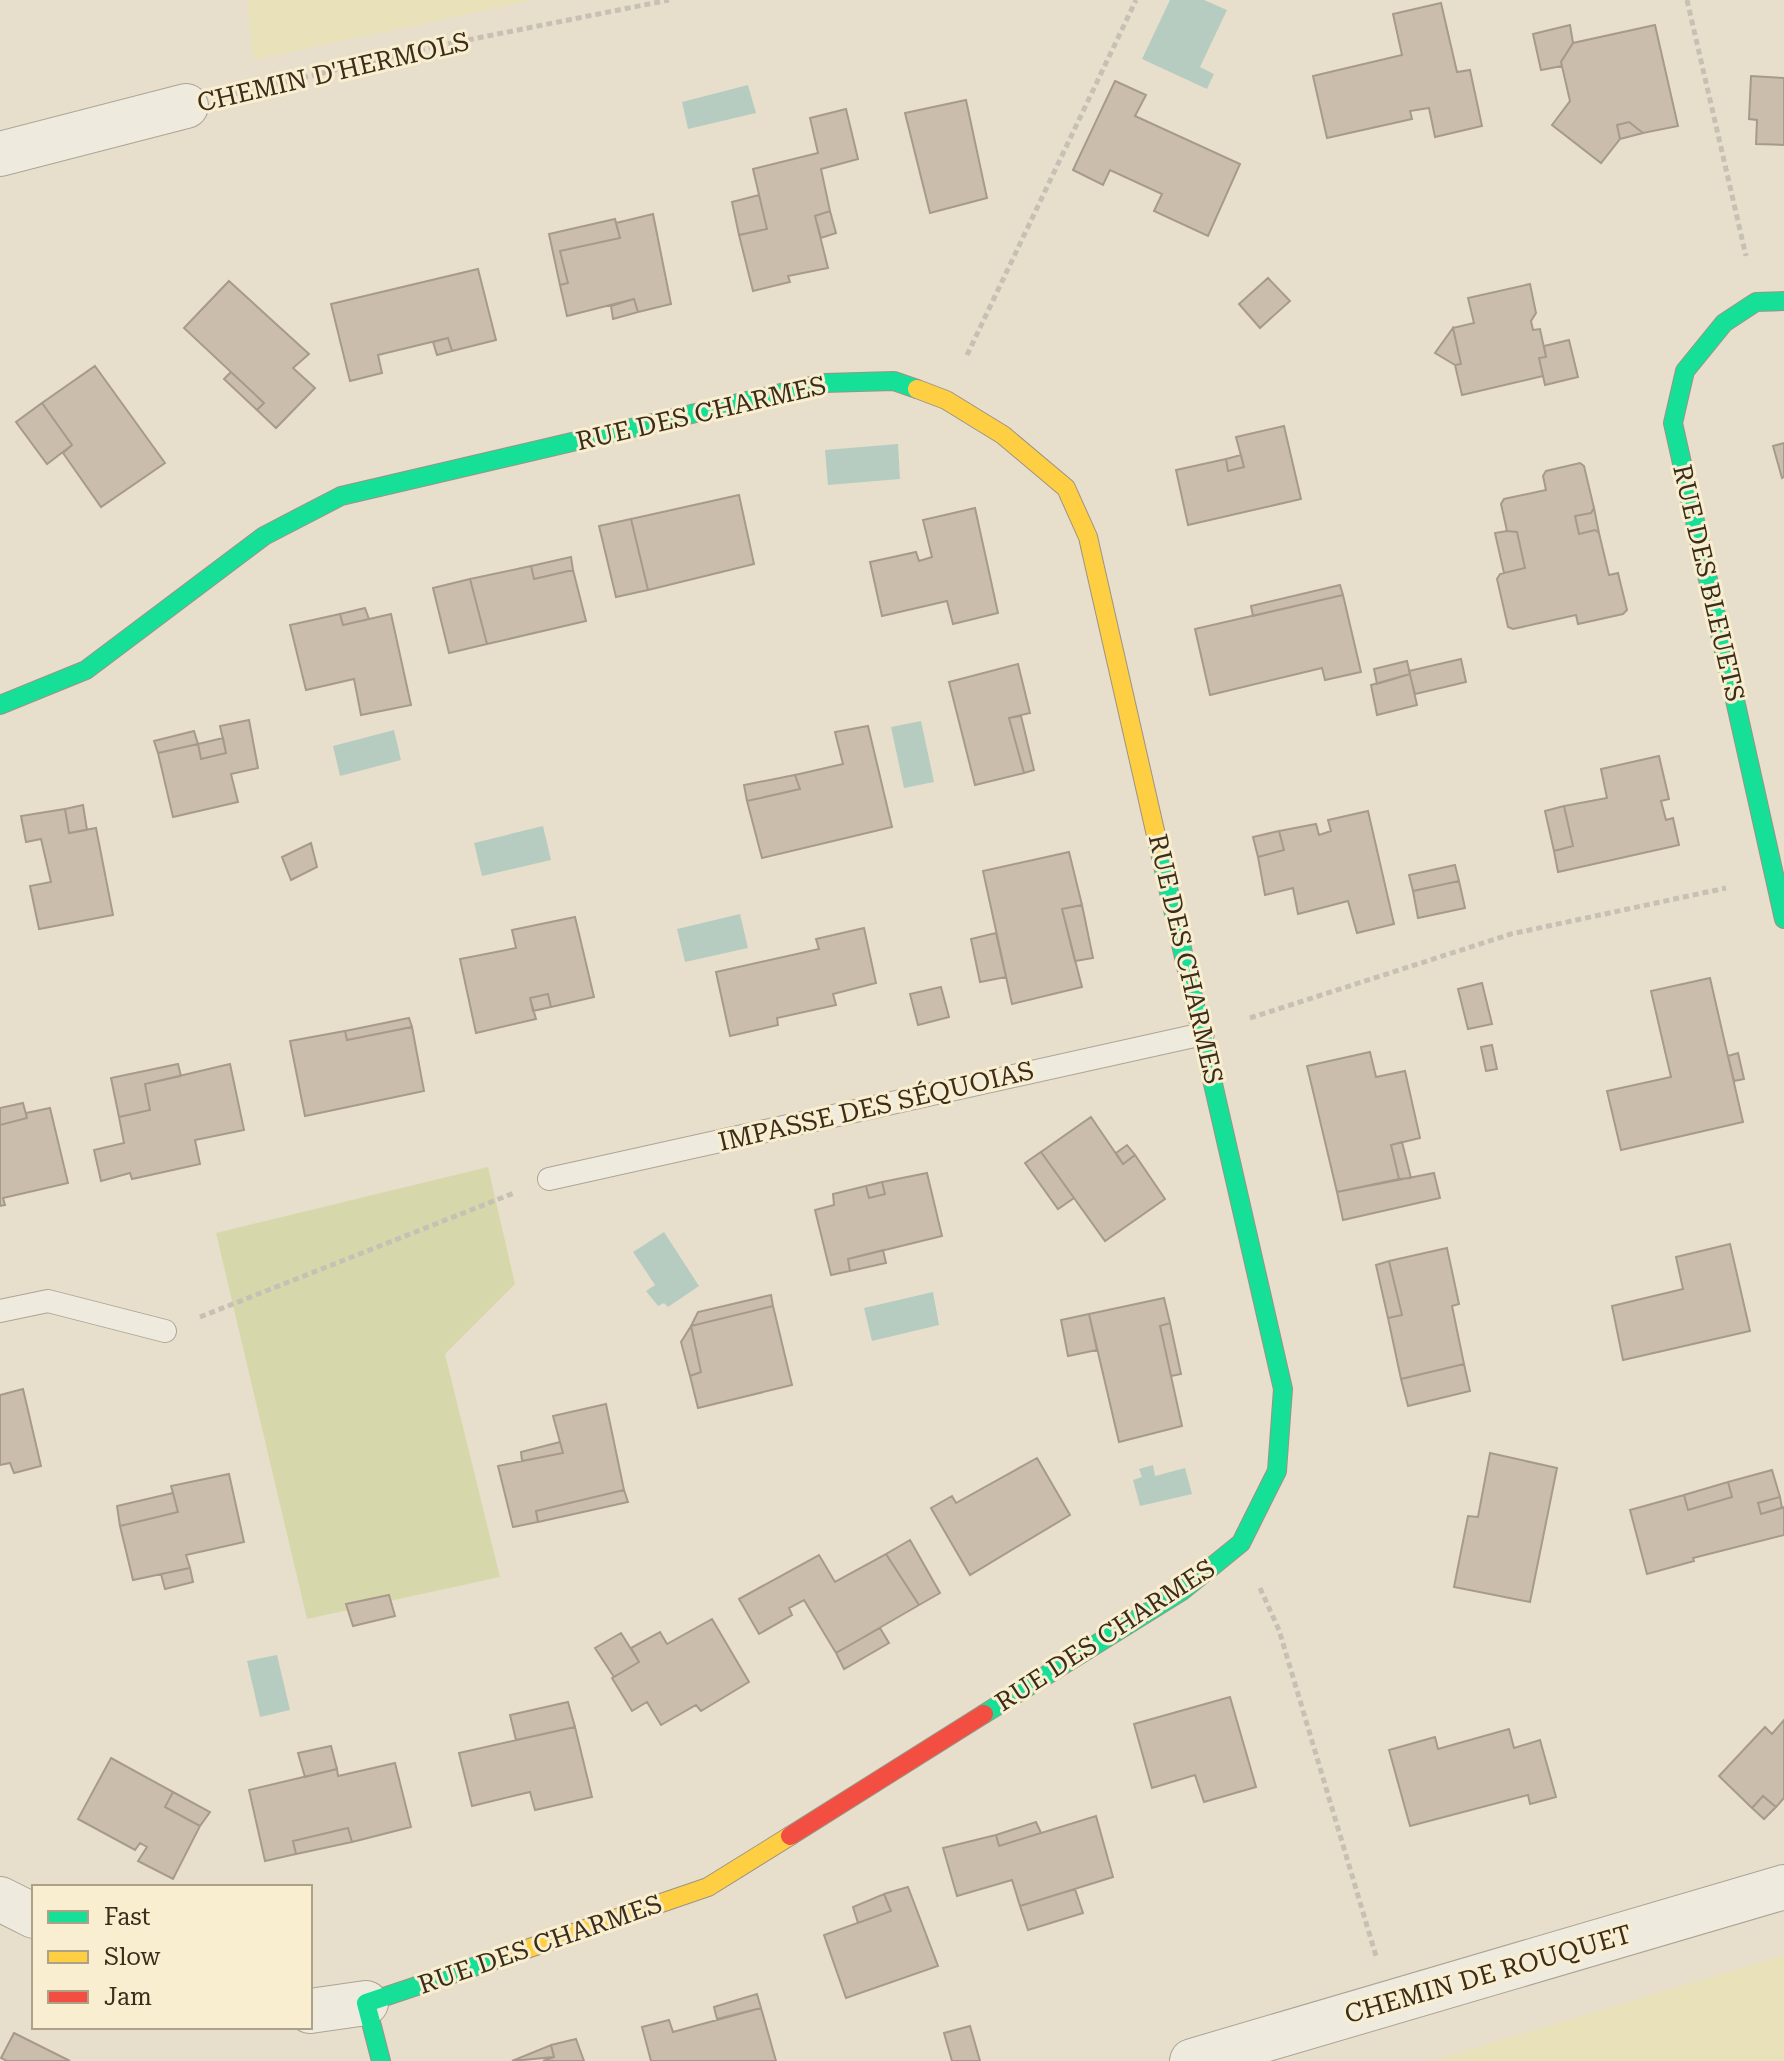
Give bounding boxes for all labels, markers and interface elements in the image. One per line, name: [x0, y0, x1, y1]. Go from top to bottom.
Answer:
street label: CHEMIN D'HERMOLS: [194, 26, 472, 118]
street label: RUE DES CHARMES: [573, 370, 829, 456]
street label: RUE DES BLEUETS: [1667, 462, 1751, 704]
street label: RUE DES CHARMES: [1143, 831, 1229, 1087]
street label: IMPASSE DES SÉQUOIAS: [715, 1054, 1037, 1157]
street label: RUE DES CHARMES: [990, 1553, 1220, 1717]
legend: [32, 1885, 312, 2029]
street label: RUE DES CHARMES: [414, 1888, 666, 2000]
text: Fast: [104, 1903, 151, 1931]
street label: CHEMIN DE ROUQUET: [1341, 1919, 1635, 2029]
text: Slow: [104, 1943, 161, 1971]
text: Jam: [104, 1983, 152, 2011]

